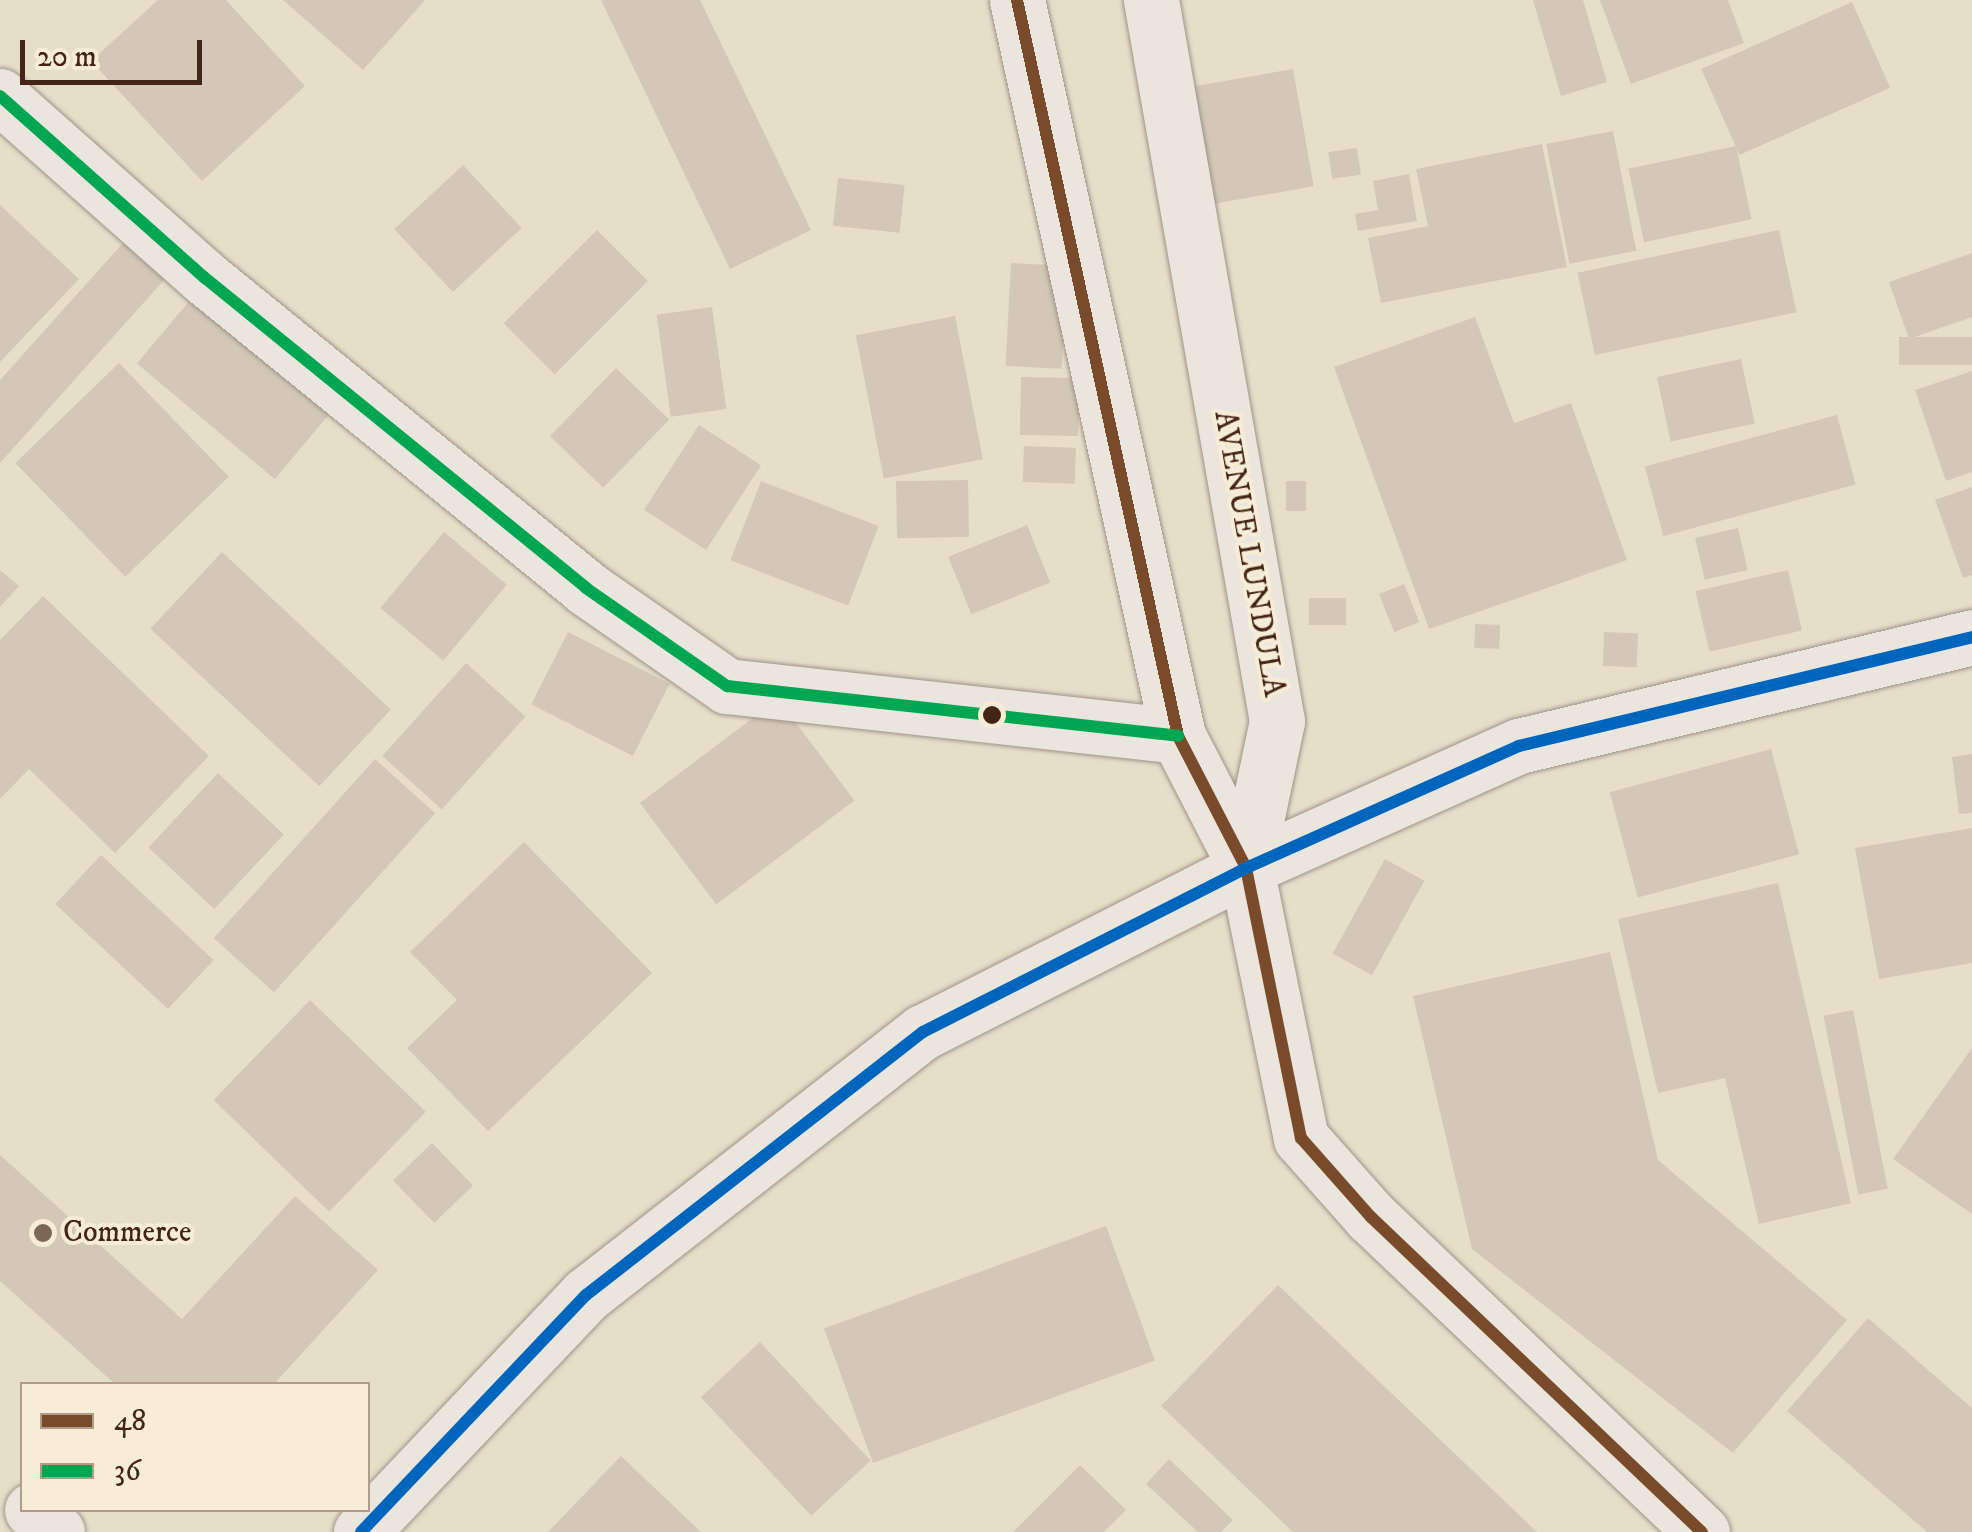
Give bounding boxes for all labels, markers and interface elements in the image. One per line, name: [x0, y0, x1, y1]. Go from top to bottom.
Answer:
scale bar: [25, 20, 208, 82]
text: 20 m: [37, 39, 97, 76]
street label: AVENUE LUNDULA: [1205, 408, 1291, 700]
unlabelled marker: [982, 705, 1002, 725]
place label: Commerce: [63, 1215, 191, 1251]
marker: Commerce: [32, 1222, 54, 1244]
legend: [20, 1382, 370, 1512]
text: 48: [114, 1403, 146, 1440]
text: 36: [114, 1453, 141, 1490]

